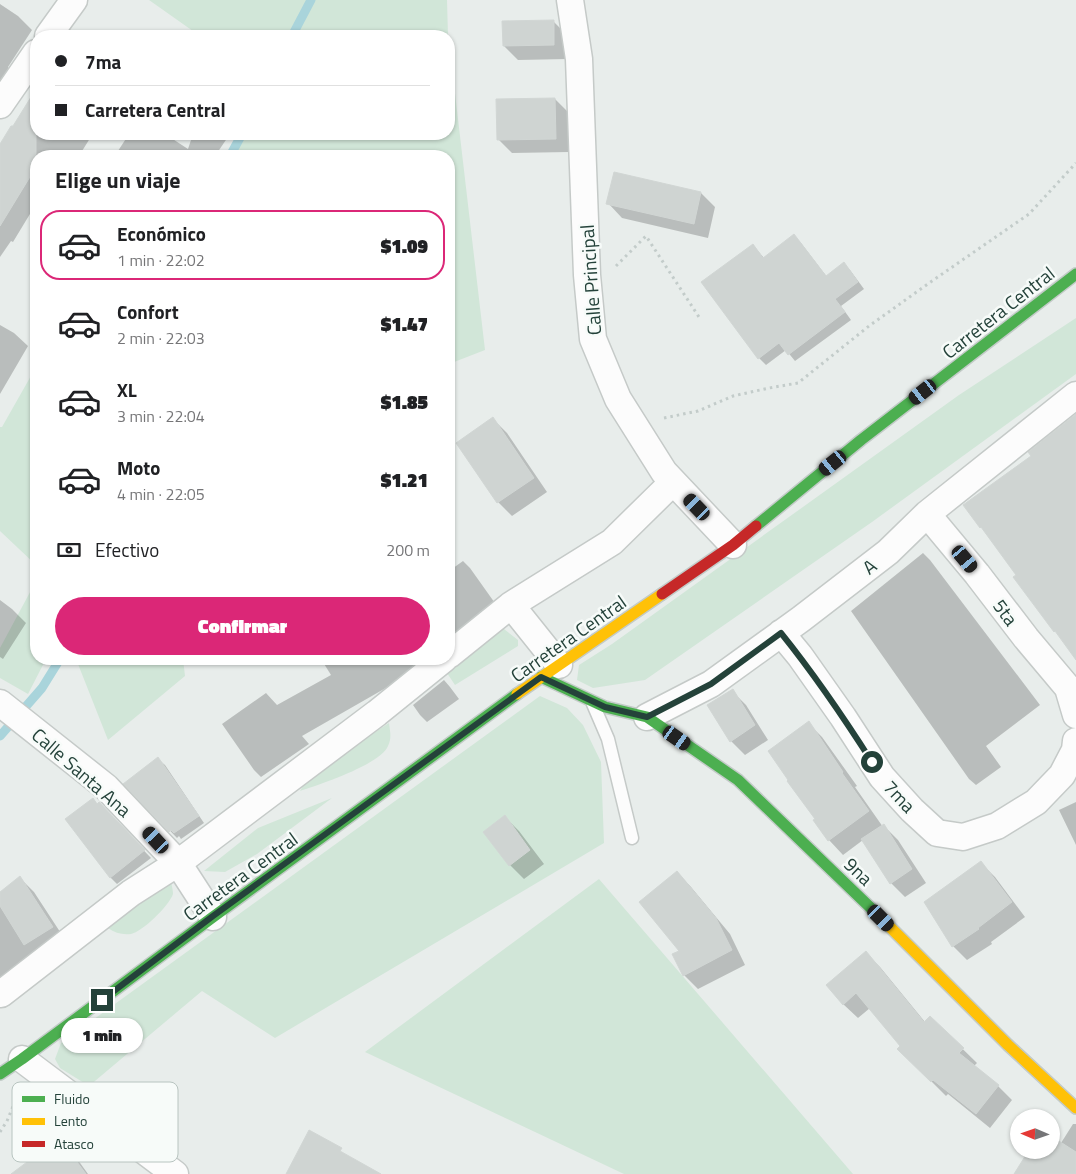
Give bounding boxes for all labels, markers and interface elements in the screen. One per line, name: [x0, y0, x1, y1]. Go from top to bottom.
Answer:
text: 7ma: [85, 47, 121, 76]
text: Carretera Central: [85, 95, 226, 124]
text: Elige un viaje: [55, 163, 181, 197]
text: Económico: [117, 219, 206, 248]
icon: car: [57, 223, 102, 268]
street label: Calle Principal: [572, 224, 608, 336]
text: $1.09: [381, 231, 428, 260]
text: 1 min · 22:02: [117, 248, 205, 272]
street label: Carretera Central: [936, 259, 1060, 365]
text: Confort: [117, 297, 179, 326]
icon: car: [57, 301, 102, 346]
text: $1.47: [381, 309, 428, 338]
text: 2 min · 22:03: [117, 326, 205, 350]
text: XL: [117, 375, 137, 404]
car: [906, 377, 939, 407]
icon: car: [57, 379, 102, 424]
text: $1.85: [381, 387, 428, 416]
text: 3 min · 22:04: [117, 404, 205, 428]
car: [816, 448, 849, 478]
text: Moto: [117, 453, 160, 482]
icon: car: [57, 457, 102, 502]
text: $1.21: [381, 465, 428, 494]
text: 4 min · 22:05: [117, 482, 205, 506]
car: [681, 491, 712, 523]
text: Efectivo: [95, 535, 159, 564]
icon: cash: [55, 536, 83, 564]
text: 200 m: [386, 538, 430, 562]
car: [949, 543, 980, 575]
street label: A: [856, 551, 882, 581]
street label: Carretera Central: [504, 587, 632, 689]
street label: 5ta: [986, 593, 1026, 632]
button: Confirmar: [55, 597, 430, 655]
street label: Calle Santa Ana: [26, 720, 139, 824]
car: [660, 723, 693, 753]
route start: [861, 751, 883, 773]
street label: 7ma: [877, 773, 923, 819]
car: [140, 824, 171, 856]
street label: Carretera Central: [176, 824, 304, 928]
street label: 9na: [838, 850, 880, 892]
car: [865, 902, 896, 934]
route end: [91, 989, 113, 1011]
callout: 1 min: [61, 1018, 143, 1052]
text: 1 min: [82, 1023, 122, 1047]
legend: [12, 1082, 178, 1162]
text: Fluido: [54, 1088, 90, 1109]
north arrow: [1010, 1109, 1060, 1159]
map controls: [1010, 1109, 1060, 1159]
text: Lento: [54, 1110, 88, 1131]
text: Atasco: [54, 1133, 94, 1154]

